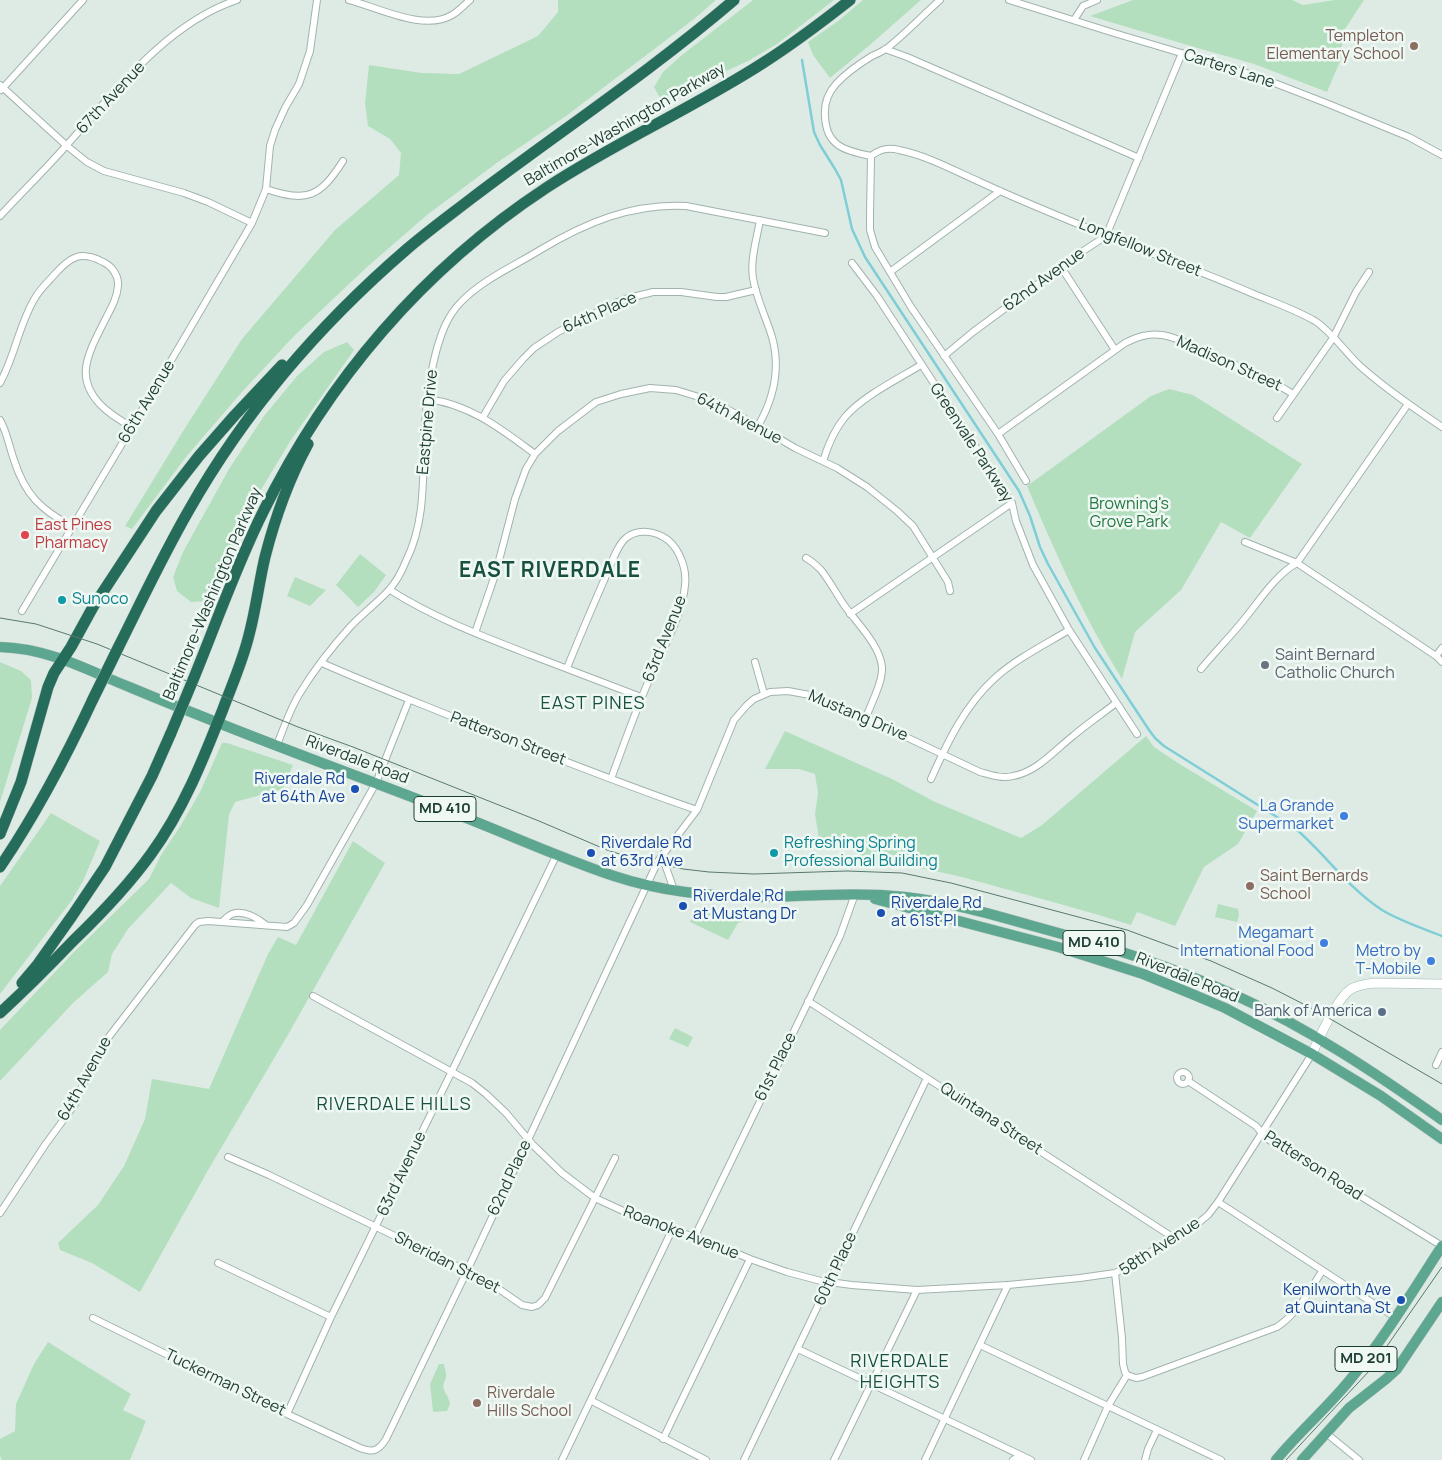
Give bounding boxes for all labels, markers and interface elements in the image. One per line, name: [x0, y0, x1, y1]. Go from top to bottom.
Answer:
place label: Templeton Elementary School: [1266, 27, 1404, 65]
marker: Templeton Elementary School: [1408, 40, 1420, 52]
street label: Carters Lane: [1181, 45, 1277, 93]
street label: 67th Avenue: [73, 58, 149, 138]
street label: Baltimore-Washington Parkway: [521, 59, 729, 191]
street label: Longfellow Street: [1076, 215, 1204, 281]
street label: 62nd Avenue: [1000, 244, 1088, 316]
street label: 64th Place: [560, 288, 640, 338]
street label: Madison Street: [1173, 332, 1285, 396]
street label: 66th Avenue: [115, 357, 179, 447]
street label: Eastpine Drive: [414, 369, 442, 475]
street label: Greenvale Parkway: [925, 380, 1017, 506]
street label: 64th Avenue: [693, 389, 785, 449]
street label: Baltimore-Washington Parkway: [159, 485, 267, 703]
park label: Browning's Grove Park: [1089, 495, 1169, 533]
place label: East Pines Pharmacy: [35, 516, 112, 554]
marker: East Pines Pharmacy: [19, 529, 31, 541]
district label: EAST RIVERDALE: [457, 558, 643, 584]
place label: Sunoco: [72, 590, 128, 610]
street label: 63rd Avenue: [639, 593, 691, 685]
marker: Sunoco: [56, 594, 68, 606]
place label: Saint Bernard Catholic Church: [1275, 646, 1395, 684]
marker: Saint Bernard Catholic Church: [1259, 659, 1271, 671]
street label: Mustang Drive: [805, 686, 911, 746]
district label: EAST PINES: [539, 693, 647, 715]
street label: Patterson Street: [447, 708, 569, 770]
street label: Riverdale Road: [303, 731, 411, 789]
place label: Riverdale Rd at 64th Ave: [254, 770, 345, 808]
marker: Riverdale Rd at 64th Ave: [349, 783, 361, 795]
road number: MD 410: [414, 796, 476, 822]
place label: La Grande Supermarket: [1238, 797, 1334, 835]
marker: La Grande Supermarket: [1338, 810, 1350, 822]
place label: Riverdale Rd at 63rd Ave: [601, 834, 692, 872]
place label: Refreshing Spring Professional Building: [784, 834, 938, 872]
marker: Riverdale Rd at 63rd Ave: [585, 847, 597, 859]
marker: Refreshing Spring Professional Building: [768, 847, 780, 859]
place label: Saint Bernards School: [1260, 867, 1368, 905]
marker: Saint Bernards School: [1244, 880, 1256, 892]
place label: Riverdale Rd at Mustang Dr: [693, 887, 797, 925]
place label: Riverdale Rd at 61st Pl: [891, 894, 982, 932]
marker: Riverdale Rd at Mustang Dr: [677, 900, 689, 912]
marker: Riverdale Rd at 61st Pl: [875, 907, 887, 919]
place label: Megamart International Food: [1180, 924, 1314, 962]
road number: MD 410: [1063, 930, 1125, 956]
marker: Megamart International Food: [1318, 937, 1330, 949]
place label: Metro by T-Mobile: [1356, 942, 1421, 980]
street label: Riverdale Road: [1133, 949, 1241, 1007]
marker: Metro by T-Mobile: [1425, 955, 1437, 967]
place label: Bank of America: [1254, 1002, 1372, 1022]
marker: Bank of America: [1376, 1006, 1388, 1018]
street label: 61st Place: [751, 1029, 801, 1105]
street label: 64th Avenue: [54, 1034, 116, 1124]
street label: Quintana Street: [936, 1079, 1046, 1159]
district label: RIVERDALE HILLS: [315, 1094, 473, 1116]
street label: Patterson Road: [1260, 1127, 1366, 1205]
street label: 63rd Avenue: [373, 1129, 431, 1219]
street label: 62nd Place: [484, 1137, 536, 1219]
street label: Roanoke Avenue: [620, 1202, 742, 1264]
street label: 58th Avenue: [1116, 1214, 1204, 1280]
street label: Sheridan Street: [391, 1228, 503, 1298]
street label: 60th Place: [811, 1229, 861, 1309]
place label: Kenilworth Ave at Quintana St: [1283, 1281, 1391, 1319]
marker: Kenilworth Ave at Quintana St: [1395, 1294, 1407, 1306]
street label: Tuckerman Street: [161, 1345, 289, 1421]
road number: MD 201: [1335, 1346, 1397, 1372]
district label: RIVERDALE HEIGHTS: [849, 1351, 951, 1394]
place label: Riverdale Hills School: [487, 1384, 572, 1422]
marker: Riverdale Hills School: [471, 1397, 483, 1409]

